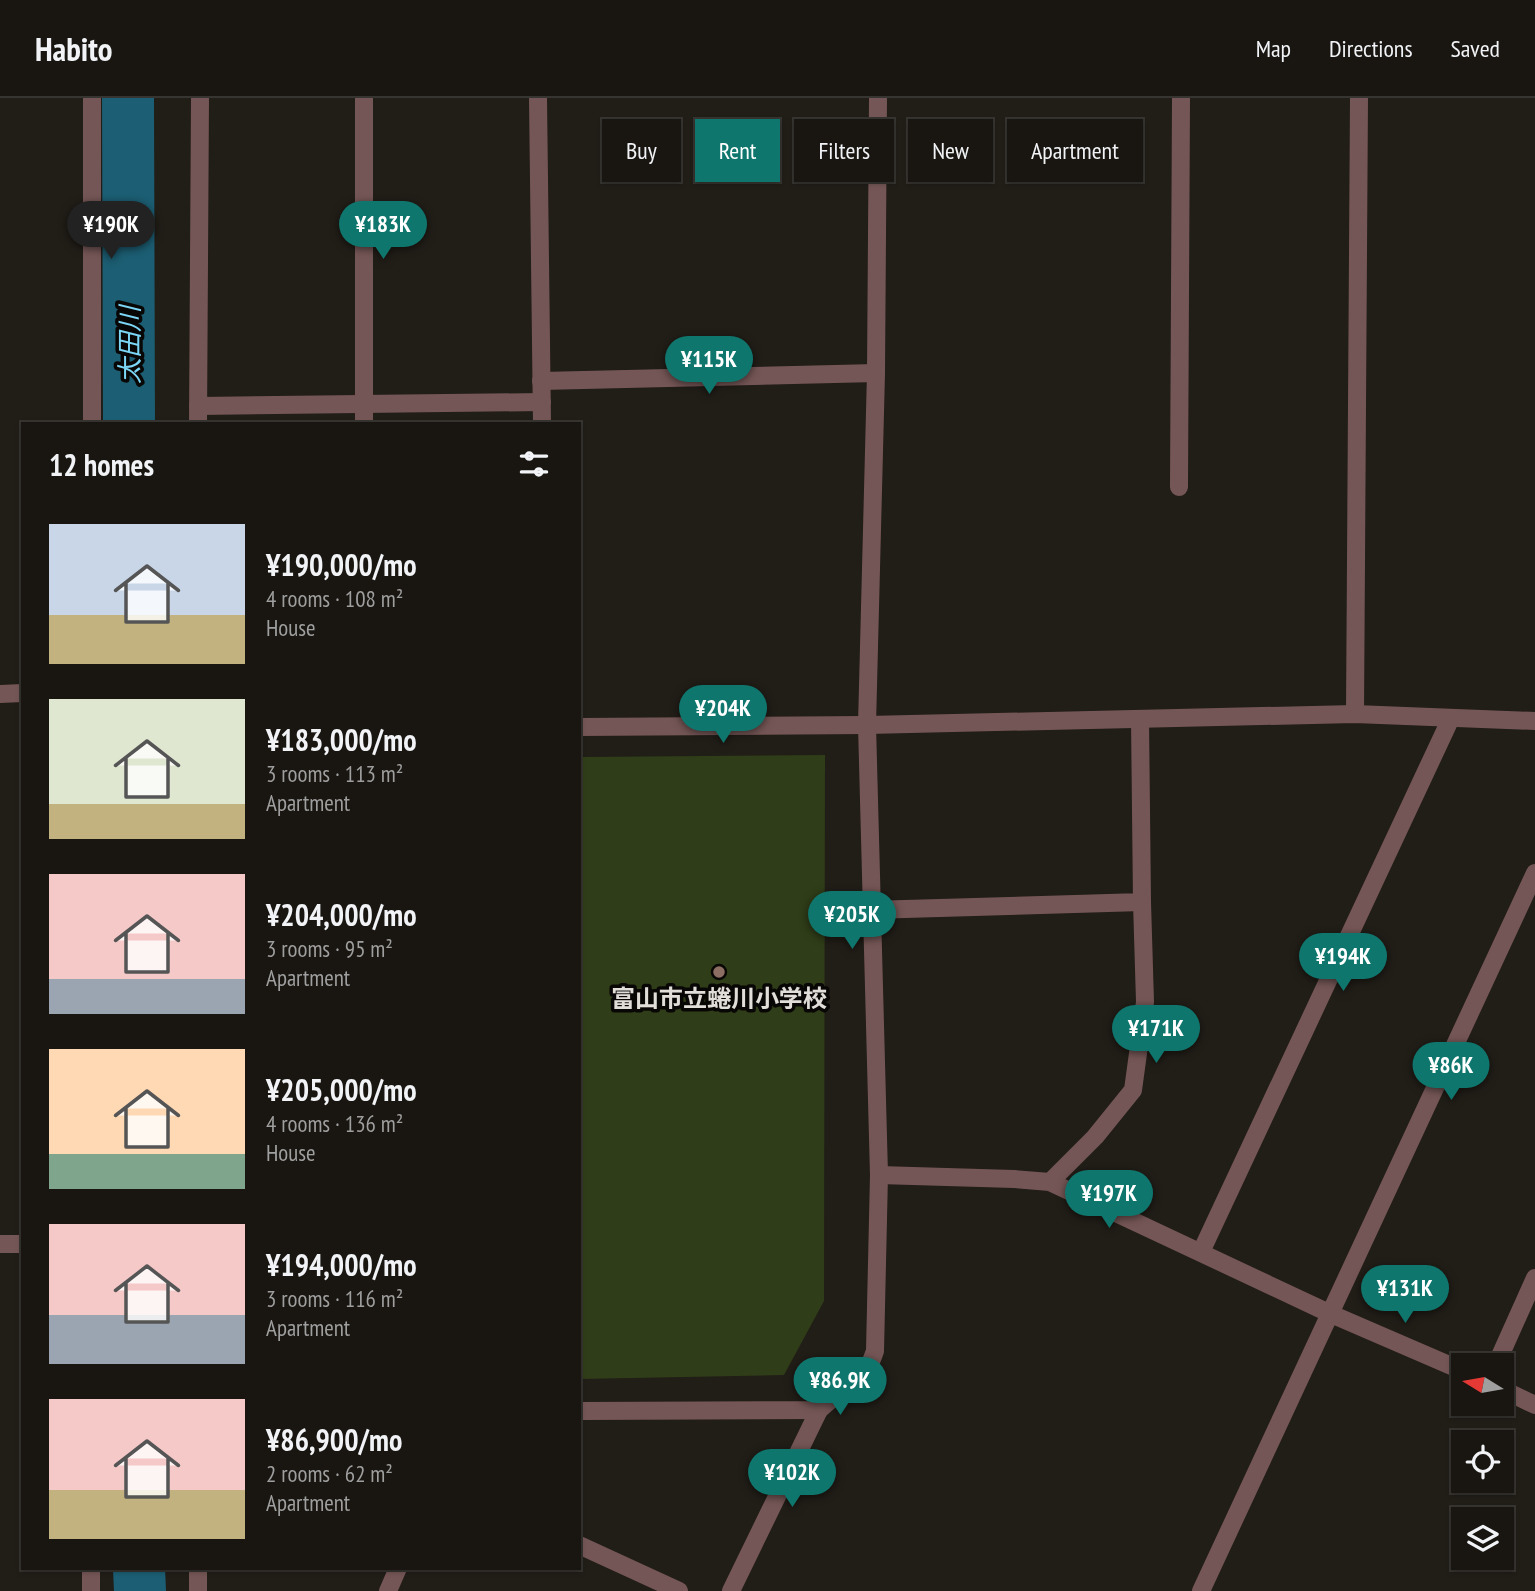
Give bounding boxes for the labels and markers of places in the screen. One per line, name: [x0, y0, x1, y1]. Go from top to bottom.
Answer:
pin: ¥190K: [62, 202, 160, 261]
pin: ¥183K: [334, 202, 432, 261]
pin: ¥115K: [660, 336, 758, 396]
pin: ¥204K: [674, 686, 772, 745]
pin: ¥205K: [803, 892, 901, 951]
pin: ¥194K: [1294, 934, 1392, 993]
marker: 富山市立蜷川小学校: [711, 964, 727, 980]
place label: 富山市立蜷川小学校: [611, 983, 827, 1014]
pin: ¥171K: [1107, 1006, 1205, 1065]
pin: ¥86K: [1410, 1042, 1492, 1102]
pin: ¥197K: [1060, 1170, 1158, 1230]
pin: ¥131K: [1356, 1266, 1454, 1325]
pin: ¥86.9K: [783, 1358, 897, 1417]
pin: ¥102K: [743, 1450, 841, 1509]

